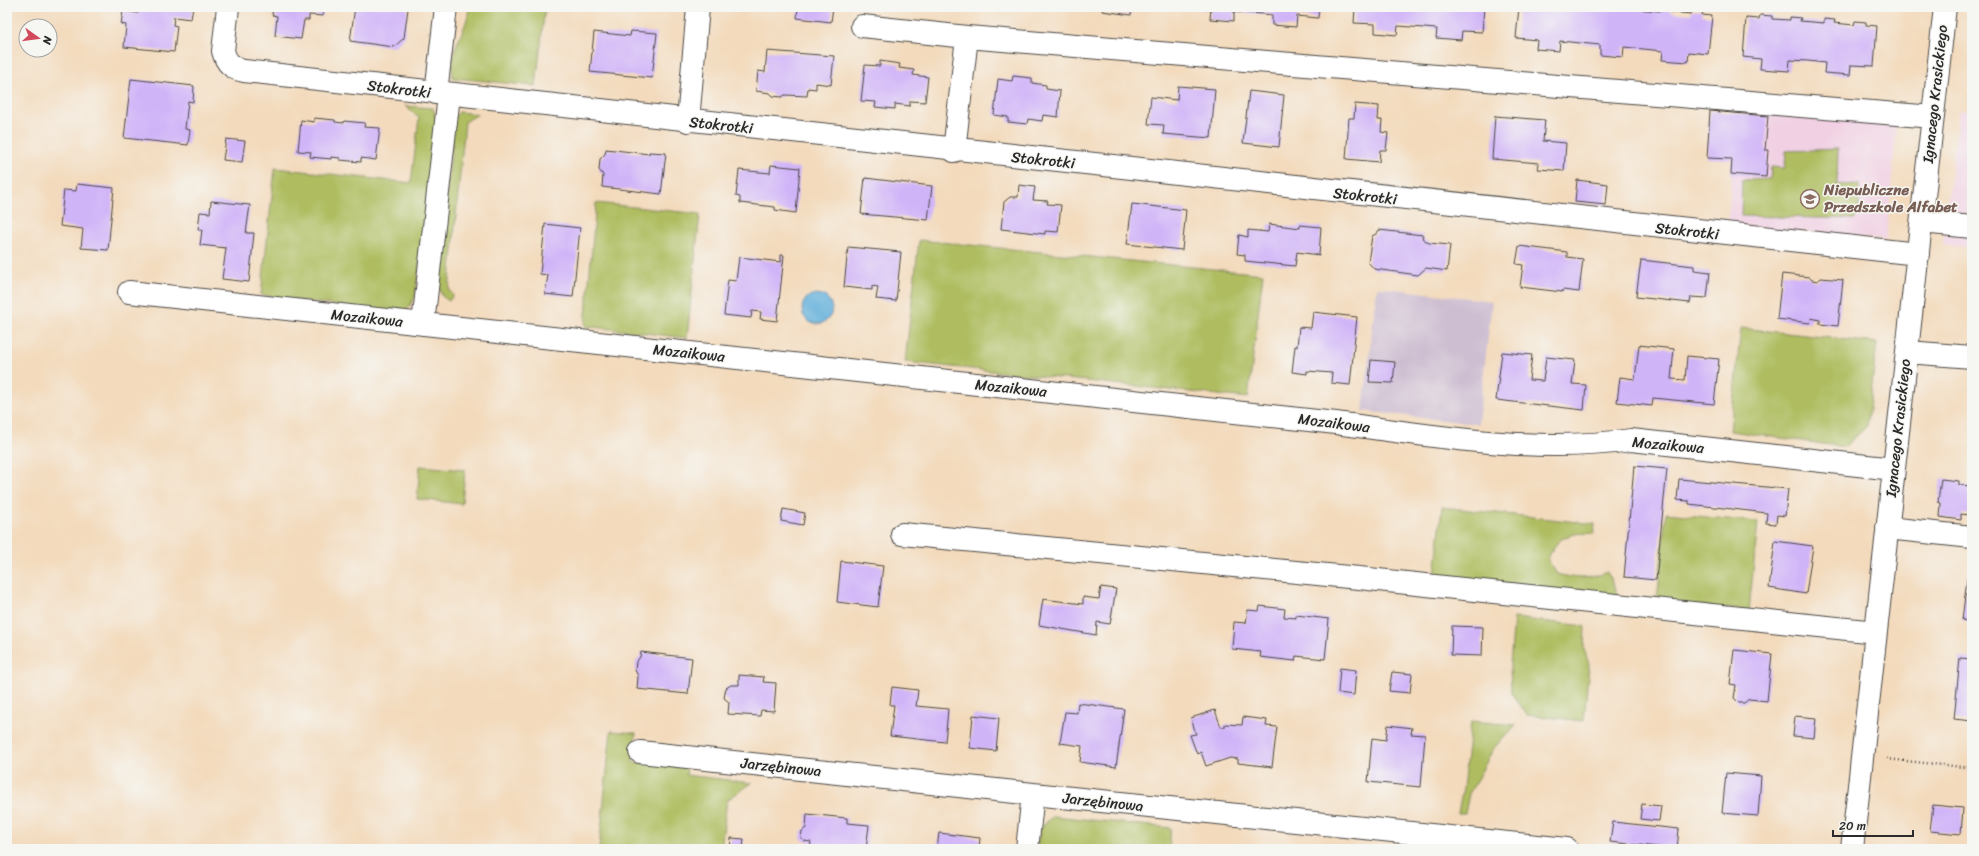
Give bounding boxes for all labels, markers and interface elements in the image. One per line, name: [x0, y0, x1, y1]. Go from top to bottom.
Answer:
north arrow: [18, 18, 58, 58]
street label: Ignacego Krasickiego: [1915, 23, 1955, 165]
text: N: [37, 33, 58, 47]
street label: Stokrotki: [366, 72, 433, 106]
street label: Stokrotki: [688, 109, 755, 141]
street label: Stokrotki: [1010, 144, 1077, 176]
place label: Niepubliczne Przedszkole Alfabet: [1823, 177, 1958, 220]
street label: Stokrotki: [1332, 180, 1399, 212]
school or university icon: Niepubliczne Przedszkole Alfabet: [1799, 188, 1821, 210]
street label: Stokrotki: [1654, 215, 1721, 247]
street label: Mozaikowa: [330, 301, 405, 335]
street label: Mozaikowa: [652, 336, 727, 370]
street label: Ignacego Krasickiego: [1878, 357, 1918, 499]
street label: Mozaikowa: [974, 371, 1049, 405]
street label: Mozaikowa: [1297, 406, 1372, 440]
street label: Mozaikowa: [1631, 429, 1706, 461]
street label: Jarzębinowa: [738, 750, 823, 784]
street label: Jarzębinowa: [1060, 785, 1145, 819]
scale bar: [1833, 812, 1913, 838]
text: 20 m: [1839, 815, 1866, 837]

